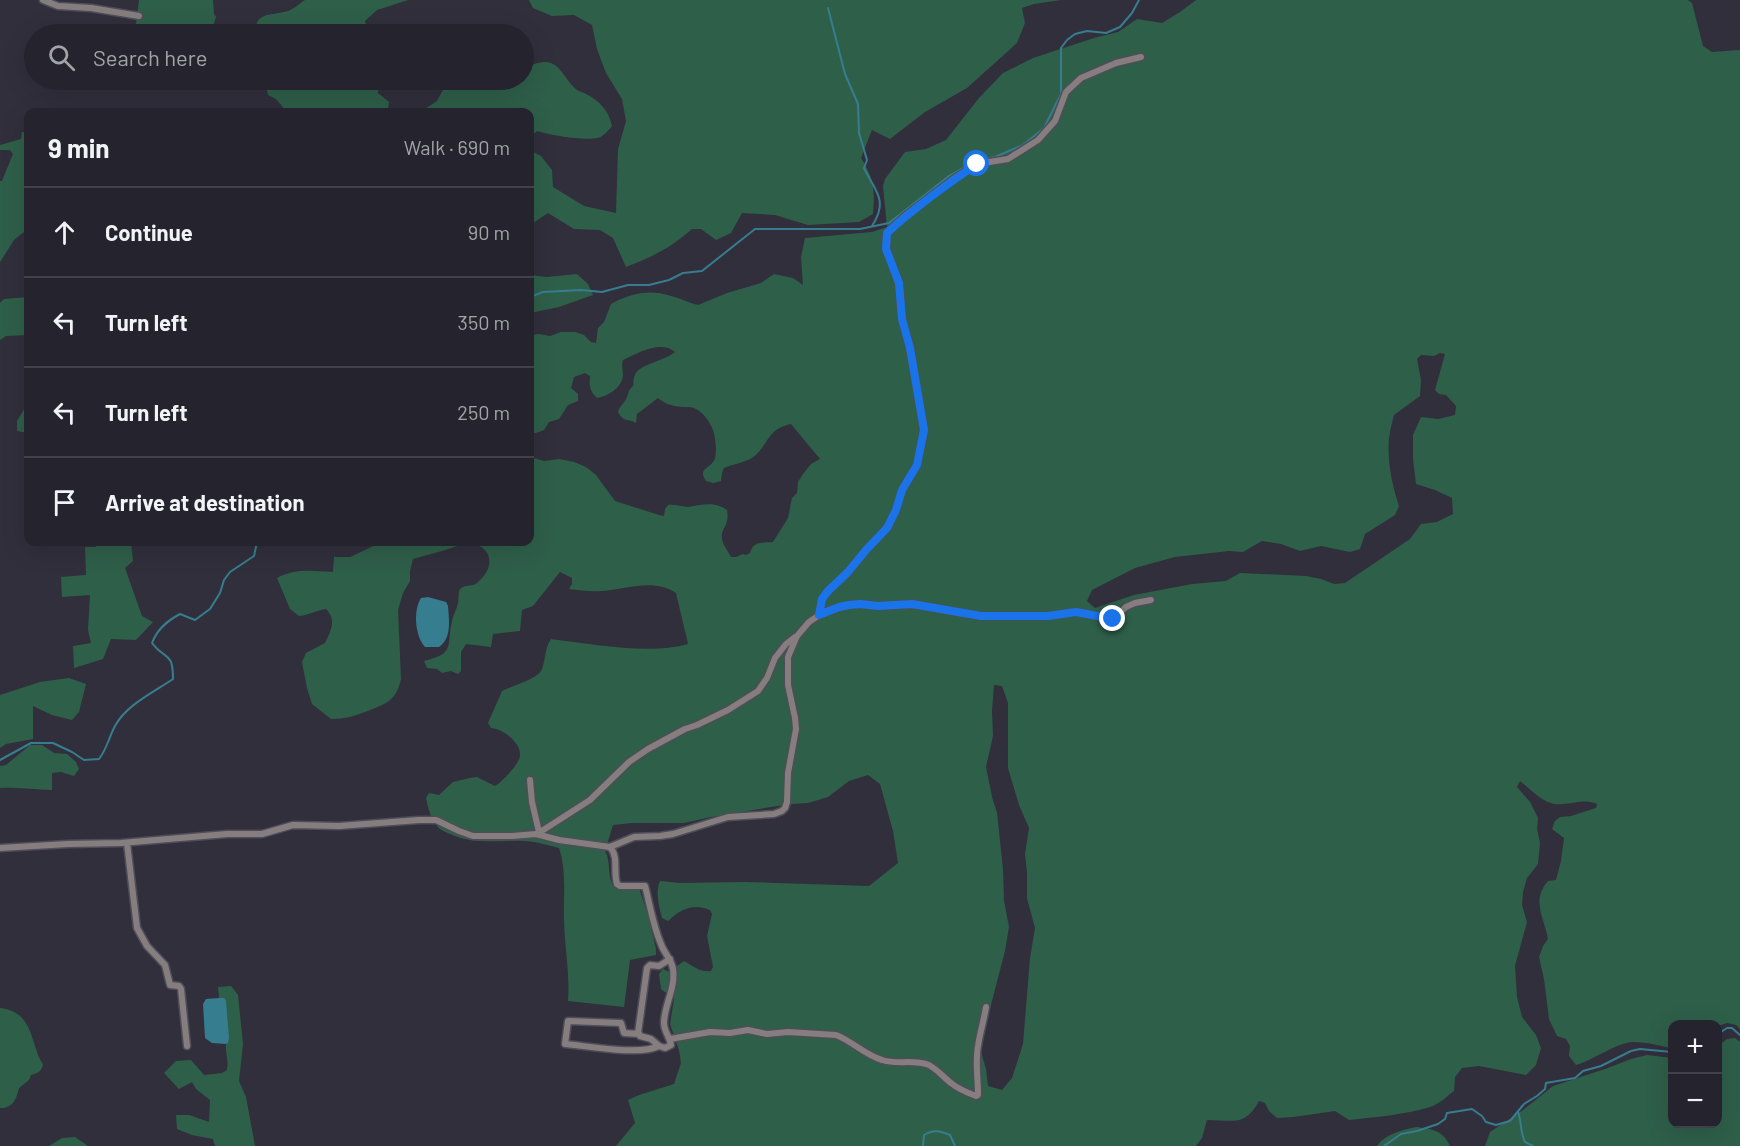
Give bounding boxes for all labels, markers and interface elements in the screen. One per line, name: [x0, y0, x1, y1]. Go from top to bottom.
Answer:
search box: [24, 24, 534, 90]
icon: search: [45, 41, 78, 74]
text: Search here: [93, 44, 207, 70]
text: 9 min: [48, 132, 110, 163]
text: Walk · 690 m: [404, 135, 510, 159]
route start: [963, 150, 989, 176]
icon: ahead: [48, 216, 81, 249]
text: Continue: [105, 219, 193, 245]
text: 90 m: [468, 220, 510, 244]
icon: left: [48, 306, 81, 339]
text: Turn left: [105, 309, 188, 335]
text: 350 m: [458, 310, 510, 334]
icon: left: [48, 396, 81, 429]
text: Turn left: [105, 399, 188, 425]
text: 250 m: [457, 400, 510, 424]
icon: arrive: [48, 486, 81, 519]
text: Arrive at destination: [105, 489, 304, 515]
route end: [1099, 605, 1125, 631]
map controls: [1668, 1020, 1722, 1128]
button: +: [1668, 1020, 1722, 1074]
button: −: [1668, 1074, 1722, 1128]

